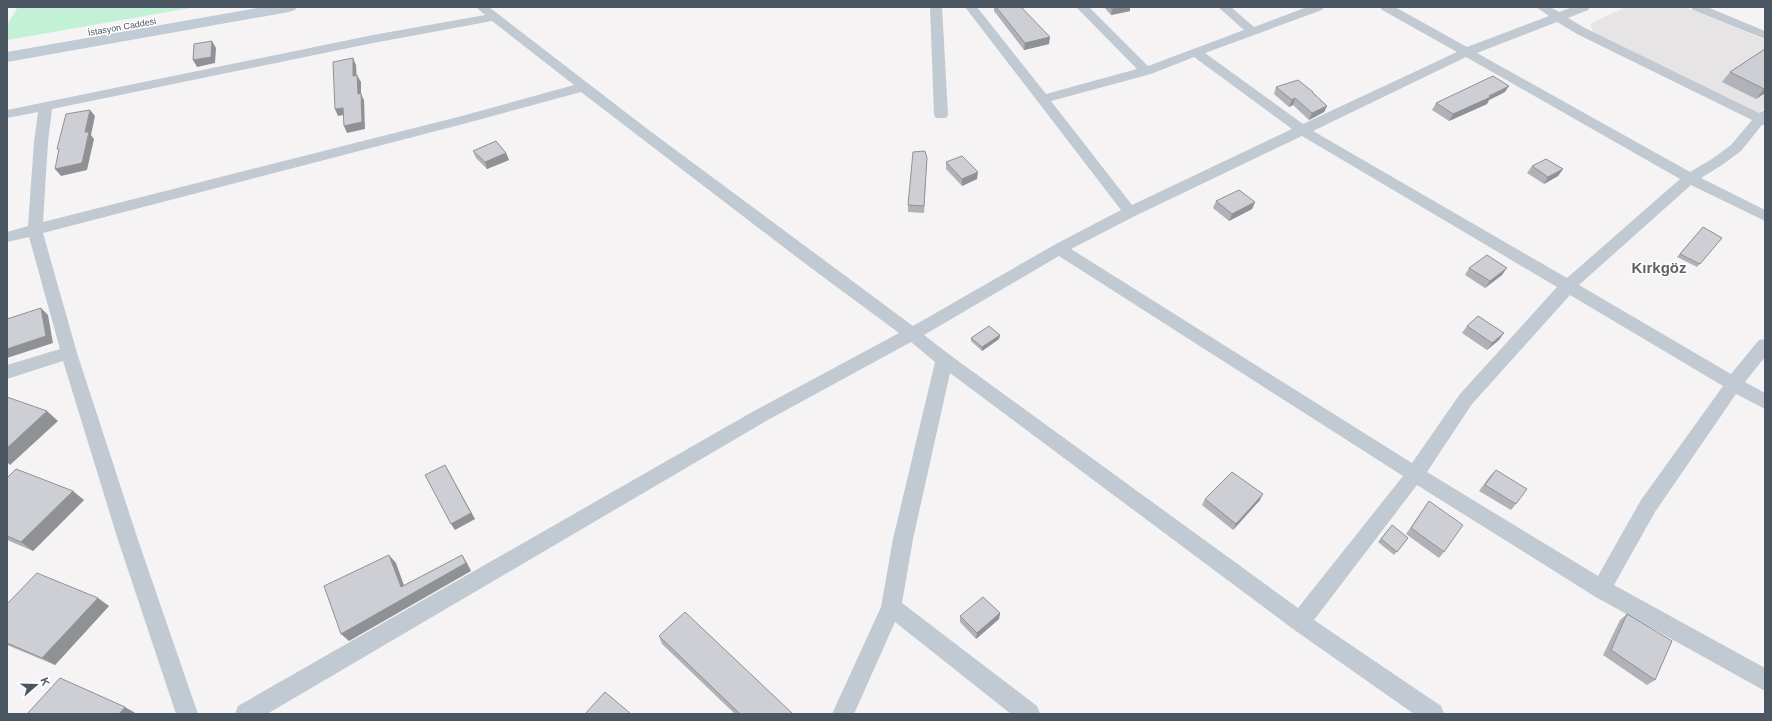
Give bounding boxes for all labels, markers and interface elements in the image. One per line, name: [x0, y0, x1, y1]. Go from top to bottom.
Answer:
street label: İstasyon Caddesi: [87, 16, 157, 38]
district label: Kırkgöz: [1631, 259, 1687, 276]
north arrow: [16, 665, 56, 705]
text: K: [38, 676, 52, 687]

